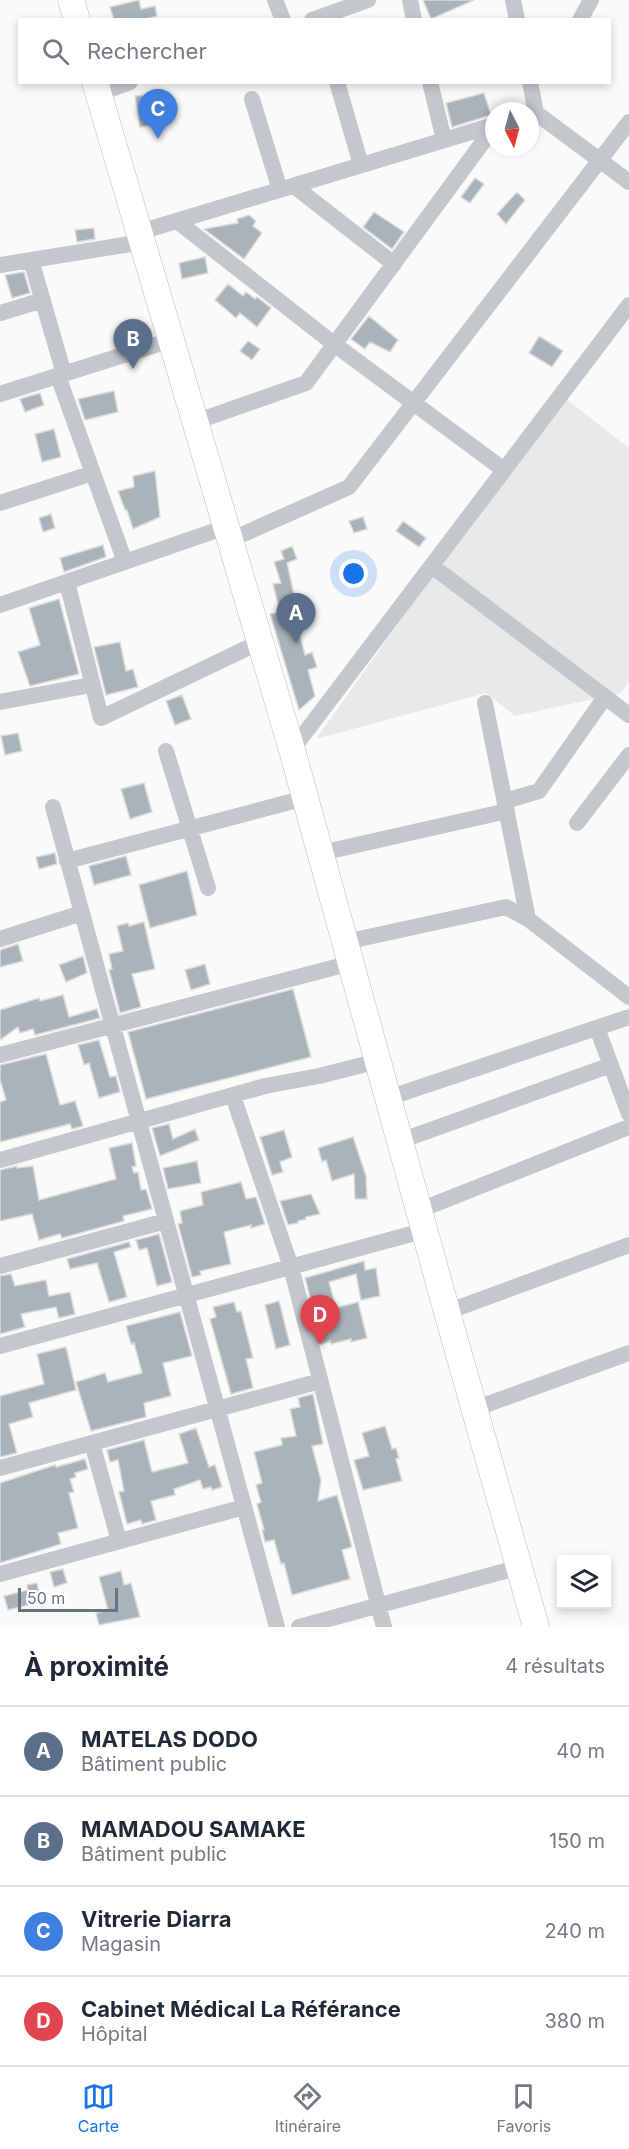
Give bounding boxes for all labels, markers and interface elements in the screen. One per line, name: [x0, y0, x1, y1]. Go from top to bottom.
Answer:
search box: [18, 18, 611, 84]
icon: search: [39, 35, 72, 68]
text: Rechercher: [87, 38, 207, 64]
pin: C: [138, 90, 178, 139]
north arrow: [485, 102, 539, 156]
pin: B: [114, 320, 152, 369]
your location: [339, 559, 368, 588]
pin: A: [276, 594, 316, 643]
pin: D: [300, 1296, 340, 1345]
map controls: [557, 1555, 611, 1609]
button: layers: [557, 1555, 611, 1609]
scale bar: [18, 1585, 118, 1612]
text: 50 m: [27, 1588, 65, 1608]
text: À proximité: [24, 1651, 169, 1682]
text: 4 résultats: [505, 1654, 605, 1678]
text: MATELAS DODO: [81, 1726, 258, 1752]
text: A: [36, 1739, 51, 1763]
text: 40 m: [556, 1739, 605, 1763]
text: Bâtiment public: [81, 1752, 227, 1776]
text: MAMADOU SAMAKE: [81, 1816, 306, 1842]
text: B: [37, 1829, 50, 1853]
text: 150 m: [549, 1829, 605, 1853]
text: Bâtiment public: [81, 1842, 227, 1866]
text: Vitrerie Diarra: [81, 1906, 232, 1932]
text: C: [36, 1919, 51, 1943]
text: 240 m: [544, 1919, 605, 1943]
text: Magasin: [81, 1932, 161, 1956]
text: Cabinet Médical La Référance: [81, 1996, 401, 2022]
text: D: [36, 2009, 51, 2033]
text: 380 m: [545, 2009, 605, 2033]
text: Hôpital: [81, 2022, 148, 2046]
tab: Carte: [78, 2080, 119, 2136]
tab: Itinéraire: [275, 2080, 341, 2136]
tab: Favoris: [497, 2080, 551, 2136]

